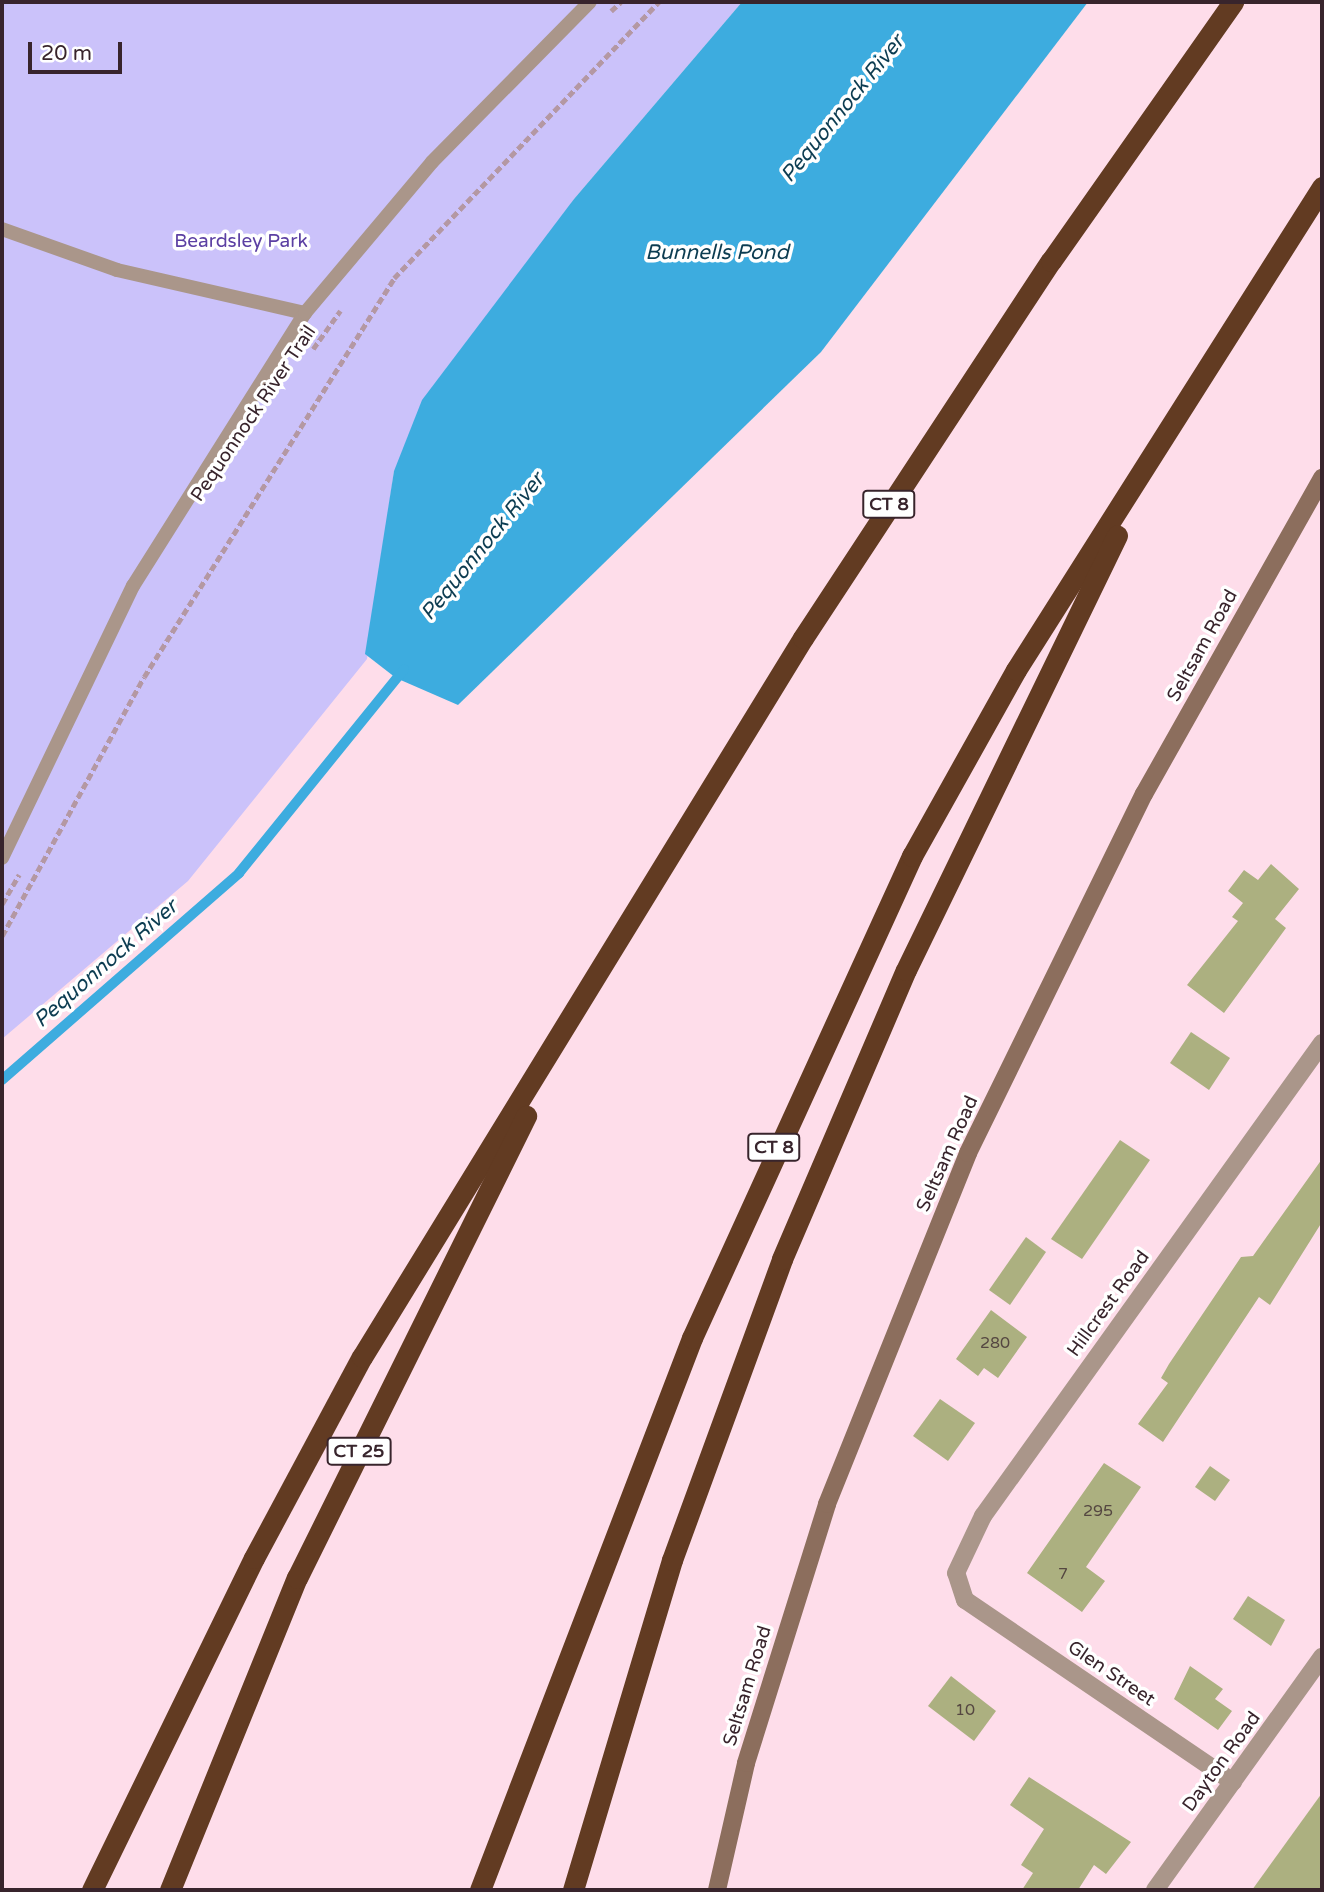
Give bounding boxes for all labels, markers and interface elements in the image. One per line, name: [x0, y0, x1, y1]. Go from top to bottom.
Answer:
scale bar: [32, 28, 126, 72]
water label: Pequonnock River: [776, 30, 910, 188]
text: 20 m: [41, 41, 92, 66]
park label: Beardsley Park: [174, 231, 308, 253]
water label: Bunnells Pond: [645, 240, 789, 266]
street label: Pequonnock River Trail: [187, 322, 321, 506]
water label: Pequonnock River: [416, 468, 550, 626]
road number: CT 8: [861, 490, 917, 518]
street label: Seltsam Road: [1163, 586, 1243, 706]
water label: Pequonnock River: [29, 895, 183, 1033]
street label: Seltsam Road: [912, 1093, 984, 1215]
road number: CT 8: [746, 1132, 802, 1162]
street label: Hillcrest Road: [1063, 1247, 1155, 1361]
house number: 280: [980, 1333, 1010, 1353]
road number: CT 25: [326, 1436, 392, 1466]
house number: 295: [1083, 1501, 1113, 1521]
house number: 7: [1058, 1564, 1068, 1584]
street label: Seltsam Road: [719, 1623, 777, 1749]
street label: Glen Street: [1063, 1636, 1159, 1712]
house number: 10: [955, 1700, 975, 1720]
street label: Dayton Road: [1178, 1708, 1266, 1816]

